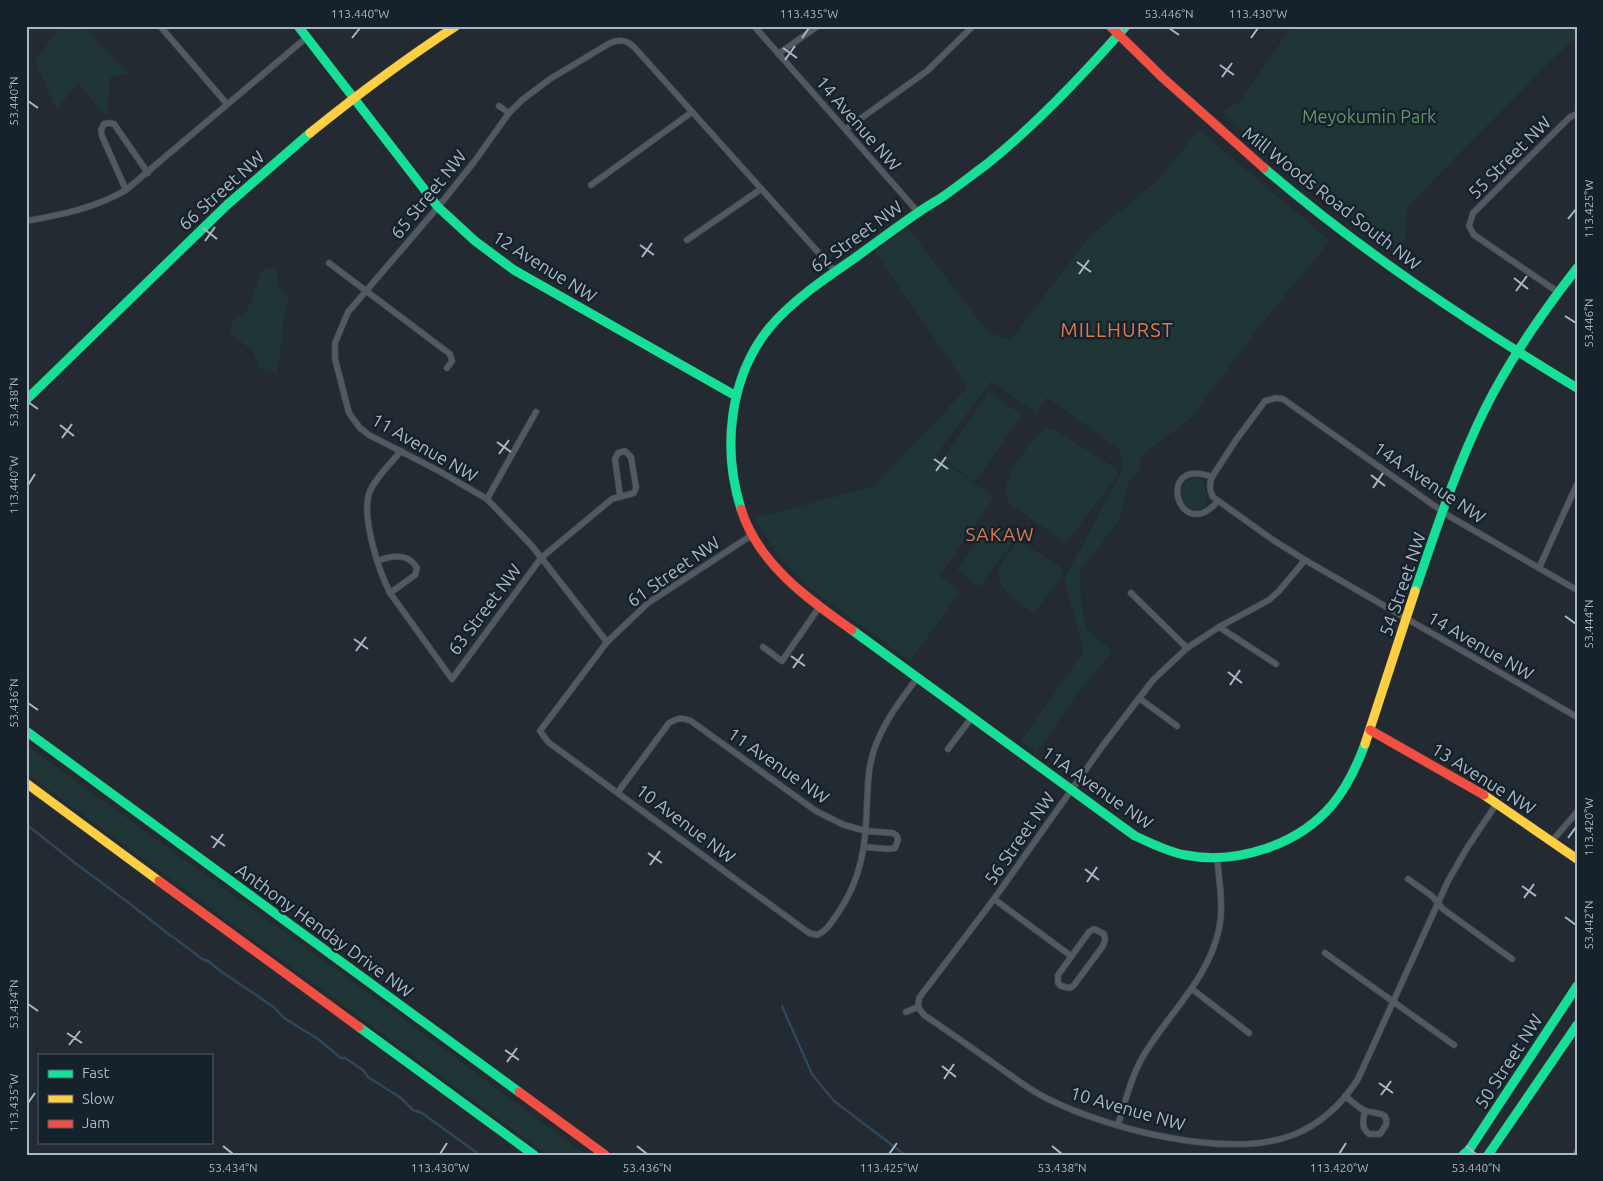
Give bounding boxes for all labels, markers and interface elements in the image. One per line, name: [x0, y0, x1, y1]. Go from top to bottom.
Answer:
text: 113.440°W: [331, 7, 389, 20]
text: 113.435°W: [780, 7, 838, 20]
text: 53.446°N: [1144, 7, 1194, 20]
text: 113.430°W: [1229, 7, 1287, 20]
street label: 14 Avenue NW: [813, 72, 906, 175]
text: 53.440°N: [7, 76, 20, 126]
park label: Meyokumin Park: [1302, 106, 1436, 126]
street label: 55 Street NW: [1464, 111, 1555, 202]
street label: Mill Woods Road South NW: [1239, 122, 1425, 274]
street label: 65 Street NW: [386, 145, 470, 242]
street label: 66 Street NW: [174, 146, 268, 234]
text: 113.425°W: [1582, 180, 1595, 238]
street label: 62 Street NW: [806, 196, 906, 276]
street label: 12 Avenue NW: [489, 226, 601, 306]
text: 53.446°N: [1582, 298, 1595, 348]
district label: MILLHURST: [1060, 318, 1174, 341]
text: 53.438°N: [7, 377, 20, 427]
street label: 11 Avenue NW: [369, 409, 482, 486]
street label: 14A Avenue NW: [1370, 437, 1490, 527]
text: 113.440°W: [7, 456, 20, 514]
district label: SAKAW: [965, 523, 1035, 545]
street label: 54 Street NW: [1375, 529, 1429, 638]
street label: 61 Street NW: [623, 532, 723, 610]
street label: 63 Street NW: [443, 559, 525, 658]
text: 53.444°N: [1582, 599, 1595, 649]
street label: 14 Avenue NW: [1425, 607, 1538, 684]
text: 53.436°N: [7, 678, 20, 728]
street label: 11 Avenue NW: [725, 723, 834, 807]
street label: 13 Avenue NW: [1428, 738, 1540, 818]
street label: 11A Avenue NW: [1039, 741, 1157, 833]
street label: 10 Avenue NW: [633, 779, 740, 867]
street label: 56 Street NW: [980, 788, 1058, 888]
text: 113.420°W: [1582, 798, 1595, 856]
street label: Anthony Henday Drive NW: [232, 859, 418, 1001]
text: 53.442°N: [1582, 900, 1595, 950]
text: 53.434°N: [7, 979, 20, 1029]
street label: 50 Street NW: [1470, 1010, 1546, 1112]
legend: [38, 1054, 212, 1144]
text: Fast: [82, 1064, 110, 1081]
text: 113.435°W: [7, 1074, 20, 1132]
street label: 10 Avenue NW: [1068, 1082, 1188, 1134]
text: Slow: [82, 1090, 115, 1107]
text: Jam: [82, 1114, 110, 1131]
text: 53.434°N: [208, 1161, 258, 1174]
text: 113.430°W: [411, 1161, 469, 1174]
text: 53.436°N: [622, 1161, 672, 1174]
text: 113.425°W: [860, 1161, 918, 1174]
text: 53.438°N: [1037, 1161, 1087, 1174]
text: 113.420°W: [1310, 1161, 1368, 1174]
text: 53.440°N: [1451, 1161, 1501, 1174]

